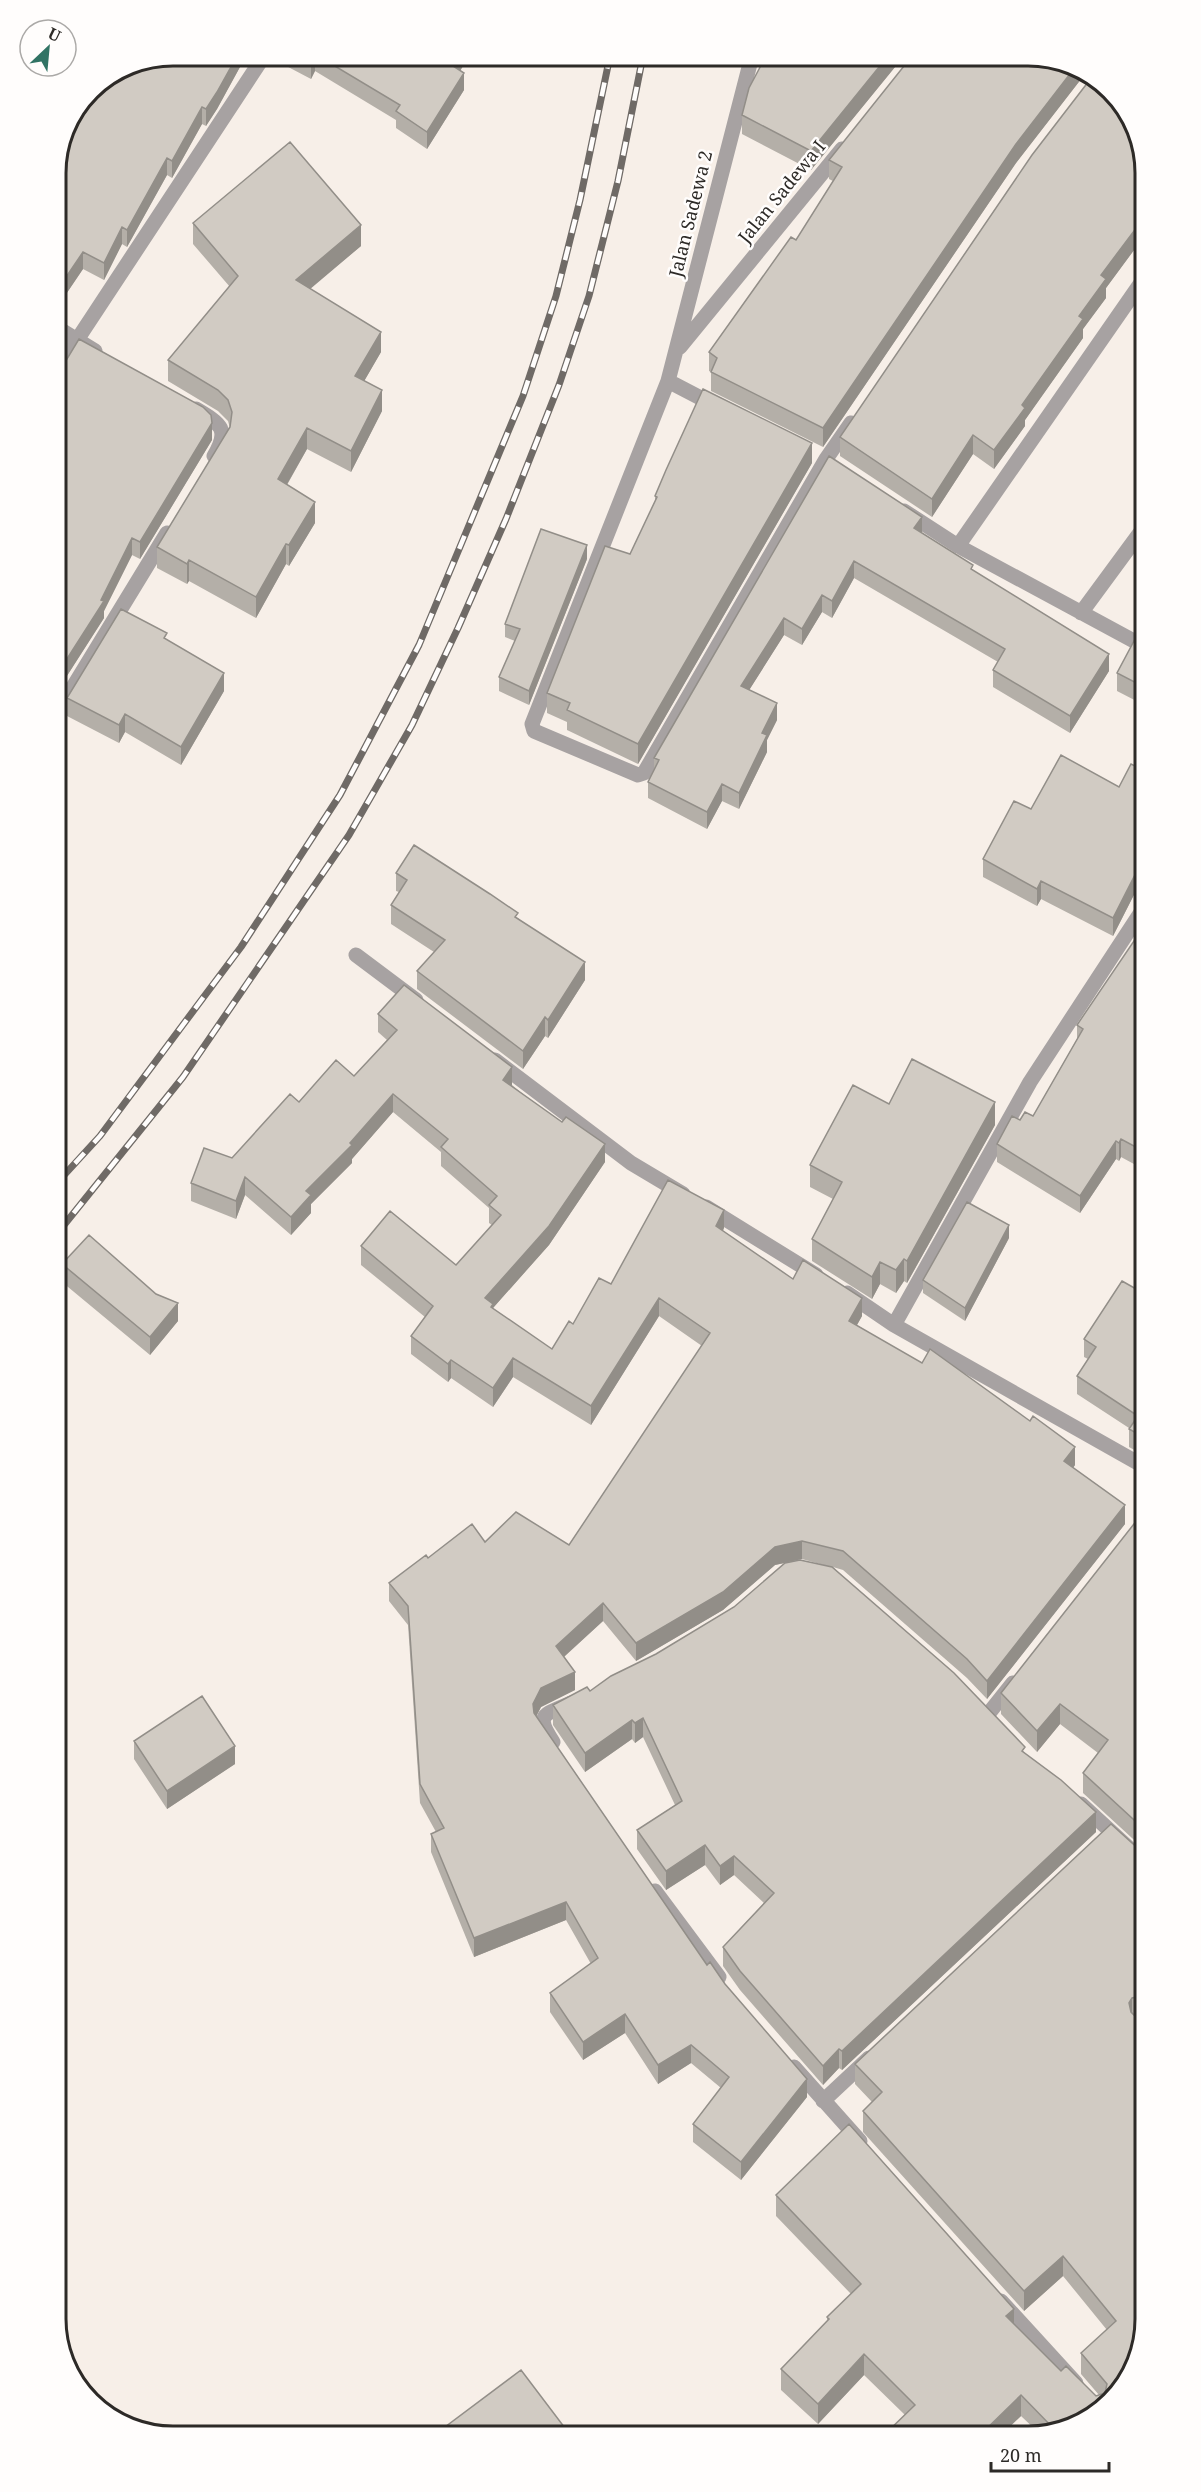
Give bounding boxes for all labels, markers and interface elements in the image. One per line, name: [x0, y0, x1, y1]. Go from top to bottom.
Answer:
north arrow: [18, 18, 78, 78]
text: U: [44, 22, 65, 47]
street label: Jalan Sadewa I: [732, 135, 830, 249]
street label: Jalan Sadewa 2: [662, 148, 717, 280]
scale bar: [991, 2435, 1110, 2473]
text: 20 m: [1000, 2443, 1042, 2467]

